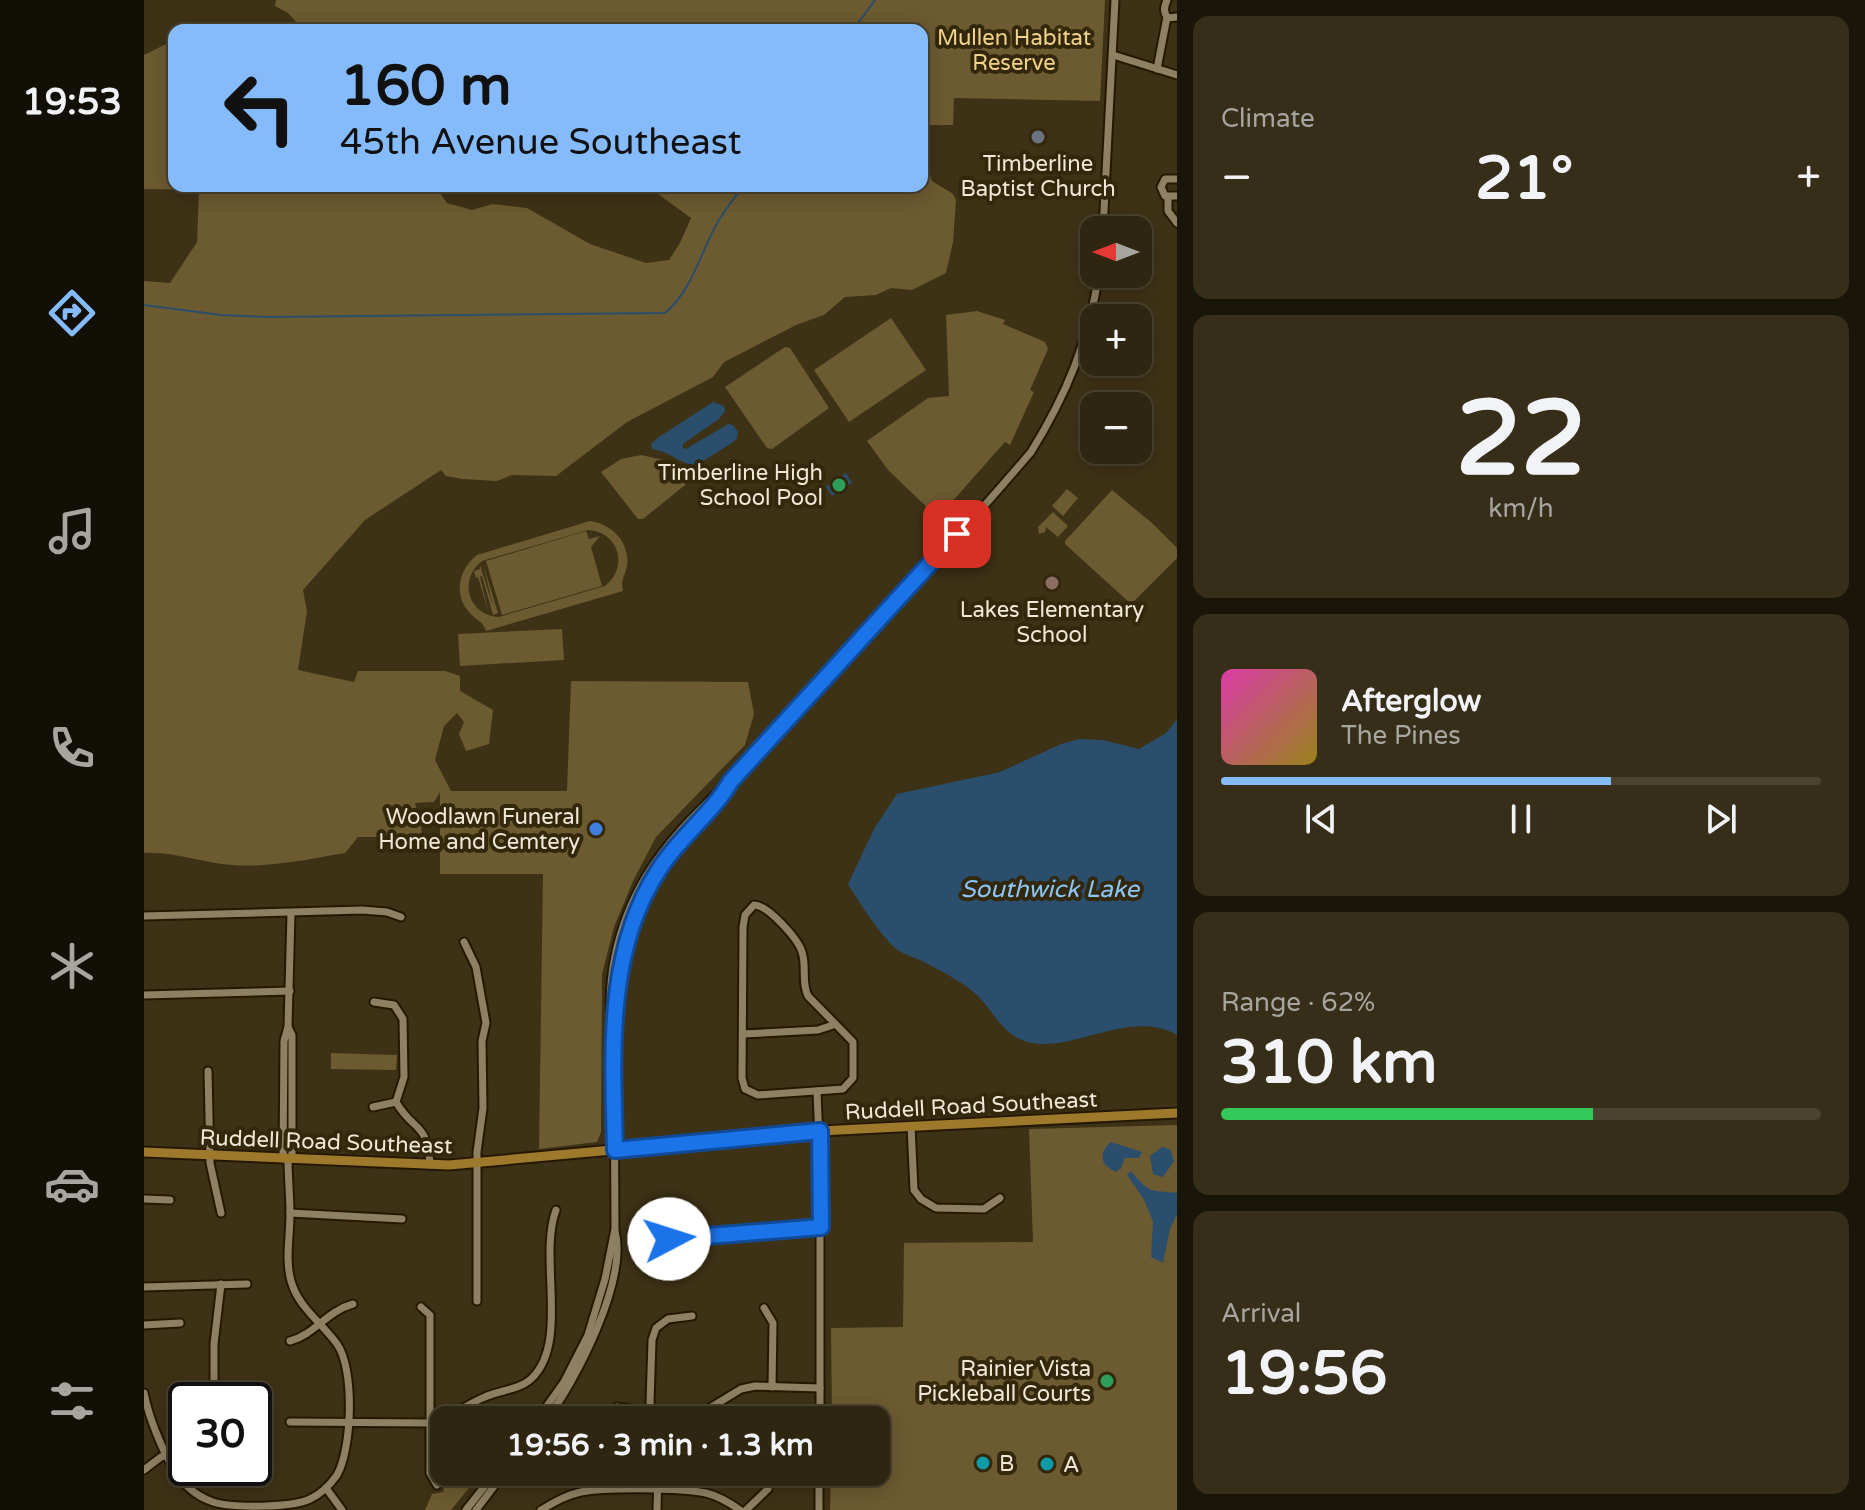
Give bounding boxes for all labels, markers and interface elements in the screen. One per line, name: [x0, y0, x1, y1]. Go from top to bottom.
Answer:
park label: Mullen Habitat Reserve: [937, 25, 1091, 76]
text: 160 m: [340, 53, 511, 120]
icon: left: [208, 56, 312, 160]
text: 19:53: [22, 81, 122, 124]
text: Climate: [1221, 103, 1315, 134]
text: 45th Avenue Southeast: [340, 121, 742, 164]
marker: Timberline Baptist Church: [1029, 128, 1047, 146]
text: 21°: [1475, 143, 1573, 215]
place label: Timberline Baptist Church: [960, 151, 1116, 202]
text: −: [1221, 152, 1252, 205]
text: +: [1796, 152, 1821, 205]
north arrow: [1080, 216, 1152, 288]
map controls: [1080, 216, 1152, 464]
icon: directions: [44, 285, 100, 341]
button: +: [1080, 304, 1152, 376]
text: 22: [1456, 378, 1586, 503]
button: −: [1080, 392, 1152, 464]
place label: Timberline High School Pool: [658, 460, 823, 511]
marker: Timberline High School Pool: [830, 476, 848, 494]
text: km/h: [1488, 493, 1554, 524]
pin: [923, 500, 991, 568]
icon: music: [44, 503, 100, 559]
icon: arrive: [935, 512, 979, 556]
marker: Lakes Elementary School: [1043, 574, 1061, 592]
place label: Lakes Elementary School: [960, 597, 1144, 648]
text: Afterglow: [1341, 683, 1481, 720]
icon: phone: [44, 720, 100, 776]
text: The Pines: [1341, 720, 1461, 751]
icon: previous: [1299, 797, 1343, 841]
icon: pause: [1499, 797, 1543, 841]
icon: next: [1699, 797, 1743, 841]
place label: Woodlawn Funeral Home and Cemtery: [378, 804, 580, 855]
marker: Woodlawn Funeral Home and Cemtery: [587, 820, 605, 838]
water label: Southwick Lake: [961, 875, 1141, 904]
icon: climate: [44, 938, 100, 994]
text: Range · 62%: [1221, 987, 1375, 1018]
text: 310 km: [1221, 1027, 1437, 1099]
street label: Ruddell Road Southeast: [844, 1086, 1098, 1126]
street label: Ruddell Road Southeast: [199, 1125, 453, 1159]
icon: car: [44, 1156, 100, 1212]
position arrow: [627, 1197, 711, 1281]
text: Arrival: [1221, 1298, 1301, 1329]
text: 19:56: [1221, 1338, 1387, 1410]
place label: Rainier Vista Pickleball Courts: [917, 1356, 1091, 1407]
marker: Rainier Vista Pickleball Courts: [1098, 1372, 1116, 1390]
icon: filters: [44, 1373, 100, 1429]
speed limit sign: 30: [168, 1382, 272, 1486]
text: 19:56 · 3 min · 1.3 km: [506, 1427, 814, 1464]
place label: B: [999, 1451, 1014, 1477]
place label: A: [1063, 1452, 1079, 1478]
marker: B: [974, 1454, 992, 1472]
marker: A: [1038, 1455, 1056, 1473]

